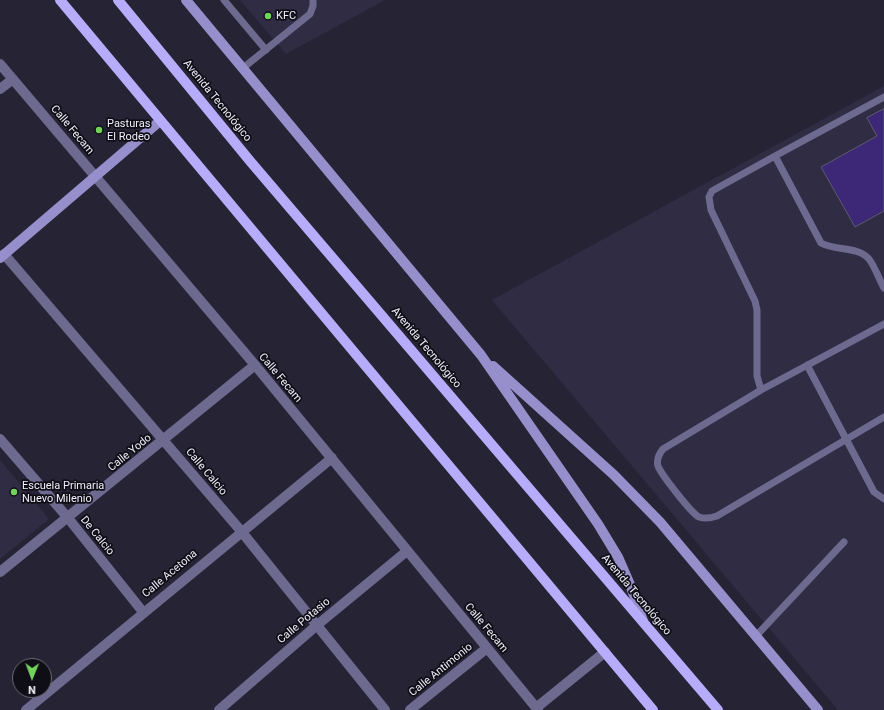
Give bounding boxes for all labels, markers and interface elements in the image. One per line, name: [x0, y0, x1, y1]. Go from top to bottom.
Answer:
place label: KFC: [276, 9, 296, 23]
marker: KFC: [263, 11, 273, 21]
street label: Avenida Tecnológico: [180, 57, 254, 145]
street label: Calle Fecam: [48, 103, 96, 157]
place label: Pasturas El Rodeo: [107, 117, 150, 143]
marker: Pasturas El Rodeo: [94, 125, 104, 135]
street label: Avenida Tecnológico: [388, 305, 464, 391]
street label: Calle Fecam: [256, 351, 304, 405]
street label: Calle Yodo: [106, 431, 154, 475]
street label: Calle Calcio: [182, 446, 230, 498]
place label: Escuela Primaria Nuevo Milenio: [22, 479, 104, 505]
marker: Escuela Primaria Nuevo Milenio: [9, 487, 19, 497]
street label: De Calcio: [77, 514, 117, 558]
street label: Calle Acetona: [140, 547, 200, 601]
street label: Avenida Tecnológico: [598, 552, 674, 638]
street label: Calle Potasio: [275, 595, 333, 647]
street label: Calle Fecam: [462, 601, 510, 655]
street label: Calle Antimonio: [407, 640, 475, 700]
north arrow: [12, 658, 52, 698]
text: N: [28, 683, 36, 696]

